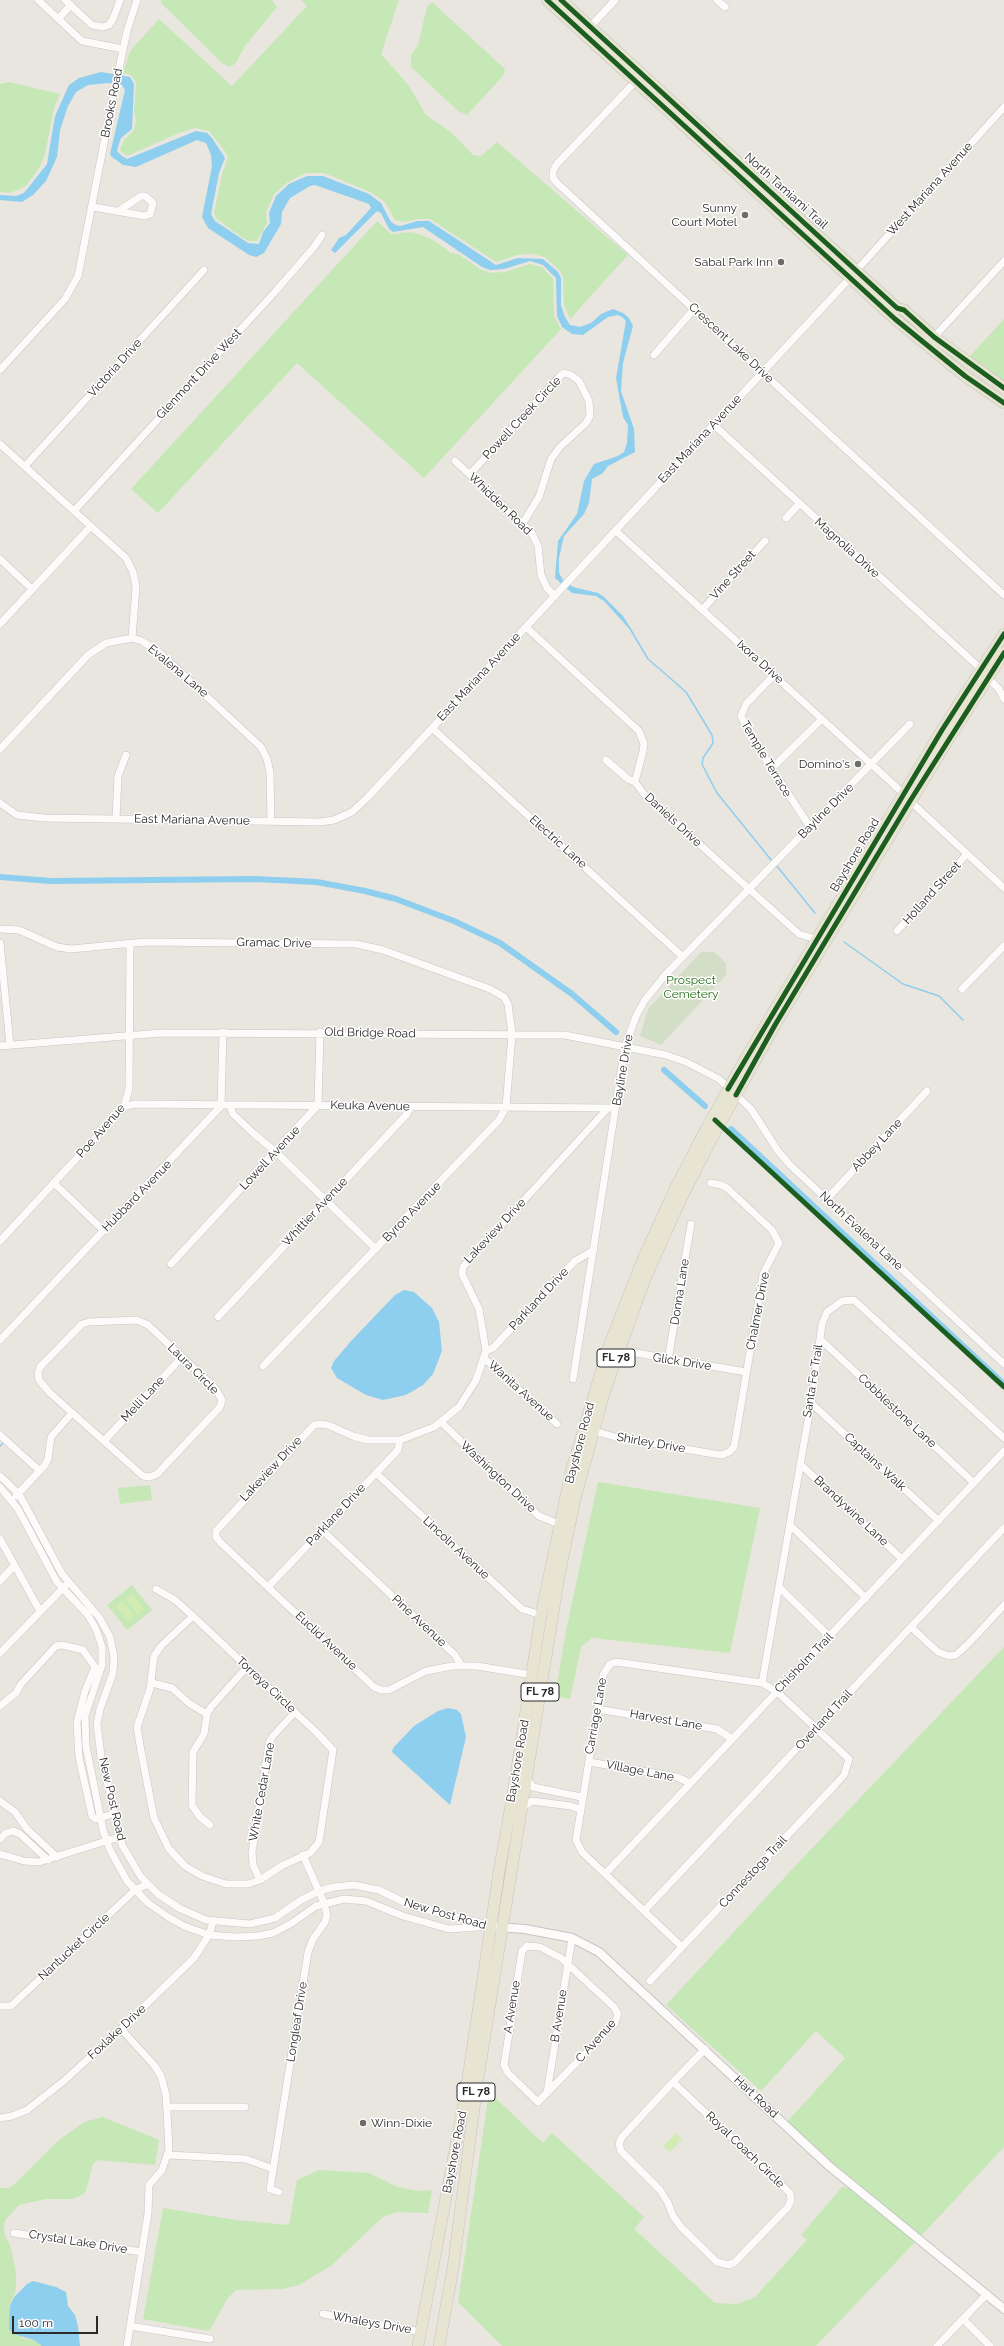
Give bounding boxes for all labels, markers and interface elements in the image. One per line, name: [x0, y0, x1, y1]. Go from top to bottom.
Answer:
street label: Brooks Road: [98, 67, 126, 139]
street label: West Mariana Avenue: [884, 139, 976, 239]
street label: North Tamiami Trail: [741, 150, 831, 232]
place label: Sunny Court Motel: [672, 201, 737, 229]
marker: Sunny Court Motel: [740, 210, 750, 220]
place label: Sabal Park Inn: [694, 255, 773, 269]
marker: Sabal Park Inn: [776, 257, 786, 267]
street label: Crescent Lake Drive: [686, 300, 776, 386]
street label: Glenmont Drive West: [153, 326, 245, 422]
street label: Victoria Drive: [85, 336, 145, 400]
street label: Powell Creek Circle: [480, 374, 564, 462]
street label: East Mariana Avenue: [655, 392, 745, 486]
street label: Whidden Road: [465, 470, 535, 538]
street label: Magnolia Drive: [811, 515, 883, 581]
street label: Vine Street: [707, 547, 759, 603]
street label: East Mariana Avenue: [434, 630, 524, 724]
street label: Ixora Drive: [734, 637, 786, 687]
street label: Evalena Lane: [145, 642, 211, 700]
street label: Temple Terrace: [738, 718, 794, 800]
place label: Domino's: [799, 757, 850, 771]
marker: Domino's: [853, 759, 863, 769]
street label: Bayline Drive: [795, 780, 857, 842]
street label: Daniels Drive: [642, 790, 704, 850]
street label: East Mariana Avenue: [134, 812, 250, 828]
street label: Electric Lane: [526, 812, 590, 872]
street label: Bayshore Road: [827, 815, 883, 895]
street label: Holland Street: [900, 859, 964, 927]
street label: Gramac Drive: [236, 935, 312, 951]
park label: Prospect Cemetery: [664, 973, 718, 1001]
street label: Old Bridge Road: [324, 1025, 416, 1041]
street label: Bayline Drive: [610, 1033, 636, 1107]
street label: Keuka Avenue: [330, 1098, 410, 1114]
street label: Poe Avenue: [74, 1101, 128, 1161]
street label: Abbey Lane: [849, 1116, 905, 1174]
street label: Lowell Avenue: [237, 1123, 303, 1193]
street label: Hubbard Avenue: [99, 1157, 175, 1235]
street label: Whittier Avenue: [279, 1174, 351, 1250]
street label: Byron Avenue: [380, 1179, 444, 1245]
street label: North Evalena Lane: [816, 1189, 906, 1273]
street label: Lakeview Drive: [461, 1195, 529, 1267]
street label: Donna Lane: [668, 1258, 692, 1326]
street label: Parkland Drive: [506, 1265, 572, 1333]
street label: Chalmer Drive: [743, 1271, 773, 1351]
street label: Laura Circle: [164, 1340, 222, 1398]
street label: Santa Fe Trail: [800, 1343, 826, 1419]
road number: FL 78: [597, 1349, 635, 1367]
street label: Glick Drive: [652, 1350, 712, 1374]
street label: Wanita Avenue: [485, 1358, 557, 1424]
street label: Cobblestone Lane: [855, 1371, 939, 1451]
street label: Melli Lane: [118, 1373, 168, 1425]
street label: Bayshore Road: [562, 1401, 598, 1485]
street label: Shirley Drive: [616, 1430, 686, 1456]
street label: Captains Walk: [841, 1430, 909, 1494]
street label: Lakeview Drive: [237, 1433, 305, 1505]
street label: Washington Drive: [457, 1438, 539, 1516]
street label: Brandywine Lane: [811, 1473, 891, 1549]
street label: Parklane Drive: [303, 1481, 369, 1549]
street label: Lincoln Avenue: [420, 1514, 492, 1582]
street label: Pine Avenue: [389, 1592, 449, 1650]
street label: Euclid Avenue: [292, 1609, 360, 1673]
street label: Chisholm Trail: [772, 1630, 836, 1696]
street label: Torreya Circle: [233, 1654, 299, 1716]
street label: Carriage Lane: [582, 1677, 610, 1755]
road number: FL 78: [521, 1683, 559, 1701]
street label: Overland Trail: [793, 1687, 855, 1753]
street label: Harvest Lane: [629, 1707, 703, 1733]
street label: Bayshore Road: [504, 1719, 532, 1803]
street label: White Cedar Lane: [246, 1741, 278, 1843]
street label: New Post Road: [95, 1756, 129, 1842]
street label: Village Lane: [605, 1757, 675, 1785]
street label: Connestoga Trail: [716, 1833, 790, 1911]
street label: New Post Road: [402, 1895, 488, 1933]
street label: Nantucket Circle: [35, 1910, 113, 1984]
street label: A Avenue: [501, 1980, 523, 2034]
street label: Longleaf Drive: [284, 1981, 310, 2063]
street label: B Avenue: [548, 1989, 570, 2043]
street label: Foxlake Drive: [85, 2001, 149, 2063]
street label: C Avenue: [573, 2016, 619, 2066]
street label: Hart Road: [731, 2073, 781, 2121]
road number: FL 78: [457, 2083, 495, 2101]
street label: Royal Coach Circle: [703, 2109, 787, 2191]
street label: Bayshore Road: [440, 2110, 470, 2194]
place label: Winn-Dixie: [371, 2116, 432, 2130]
marker: Winn-Dixie: [358, 2118, 368, 2128]
street label: Crystal Lake Drive: [28, 2227, 128, 2257]
scale bar: [14, 2308, 100, 2334]
street label: Whaleys Drive: [331, 2309, 413, 2337]
text: 100 m: [19, 2316, 53, 2330]

